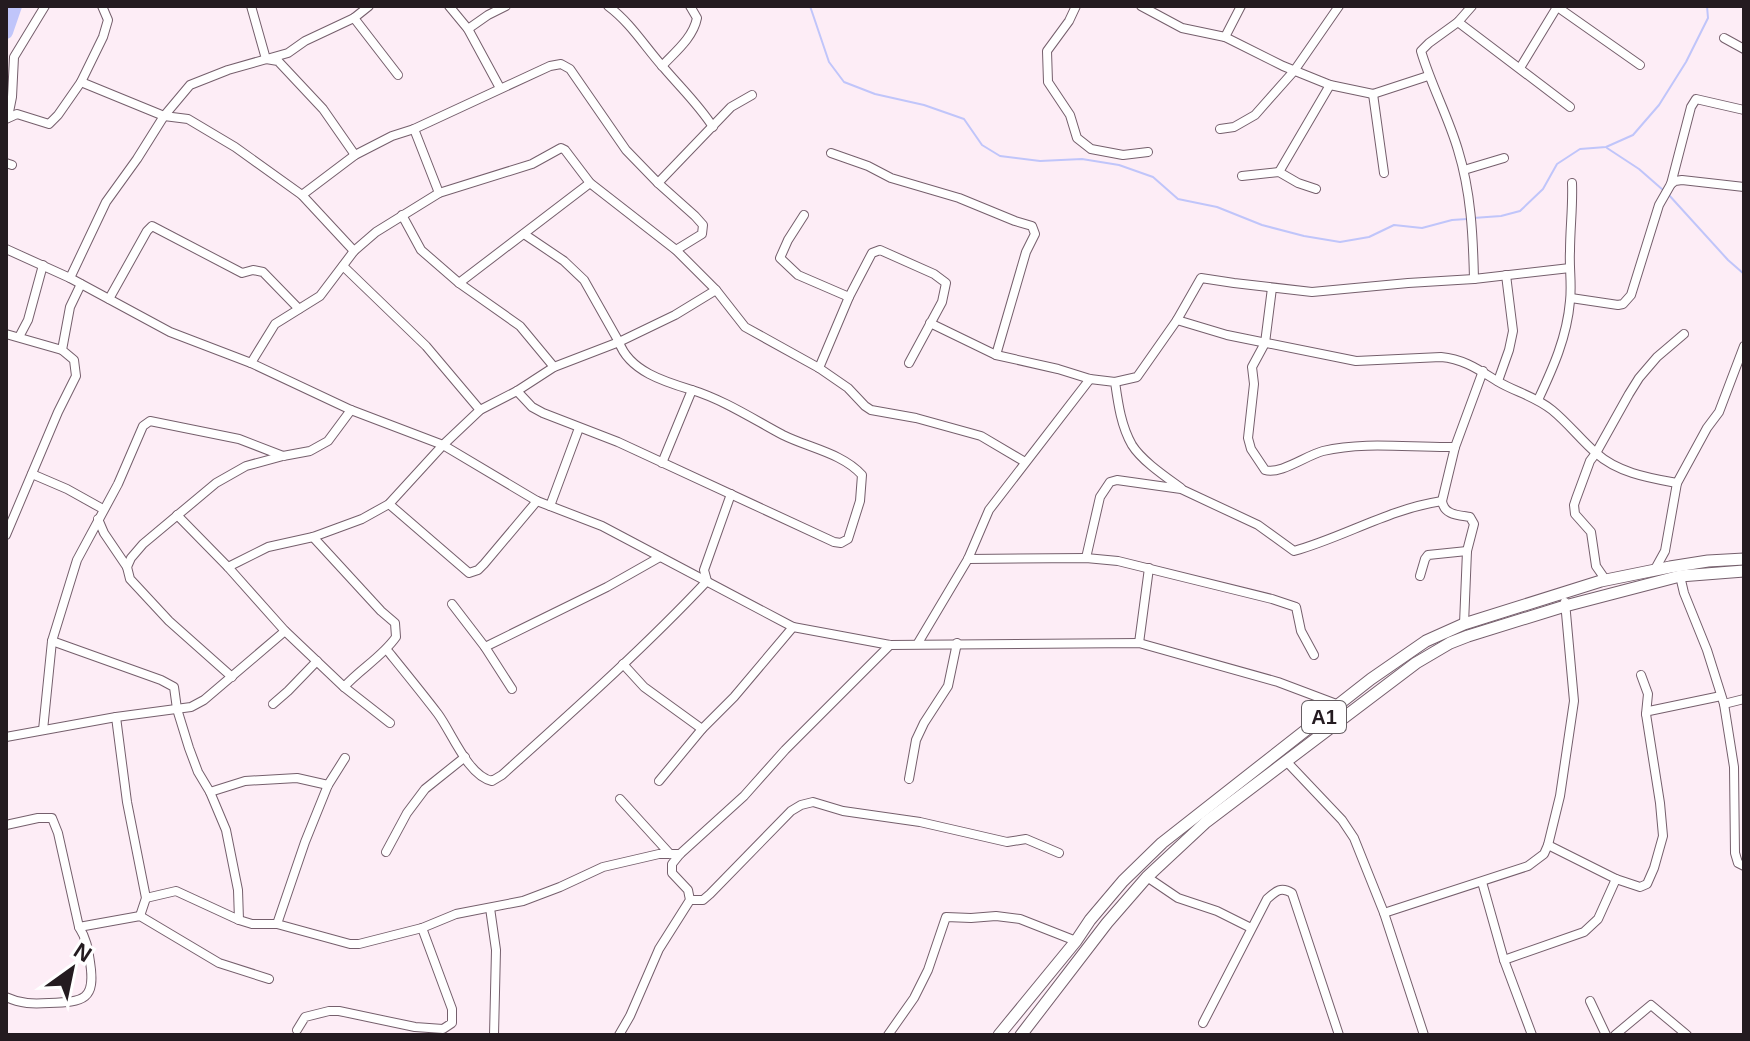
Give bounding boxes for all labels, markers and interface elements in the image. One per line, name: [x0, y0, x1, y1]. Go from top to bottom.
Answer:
road number: A1: [1302, 701, 1346, 733]
north arrow: [32, 929, 112, 1009]
text: N: [69, 938, 96, 967]

